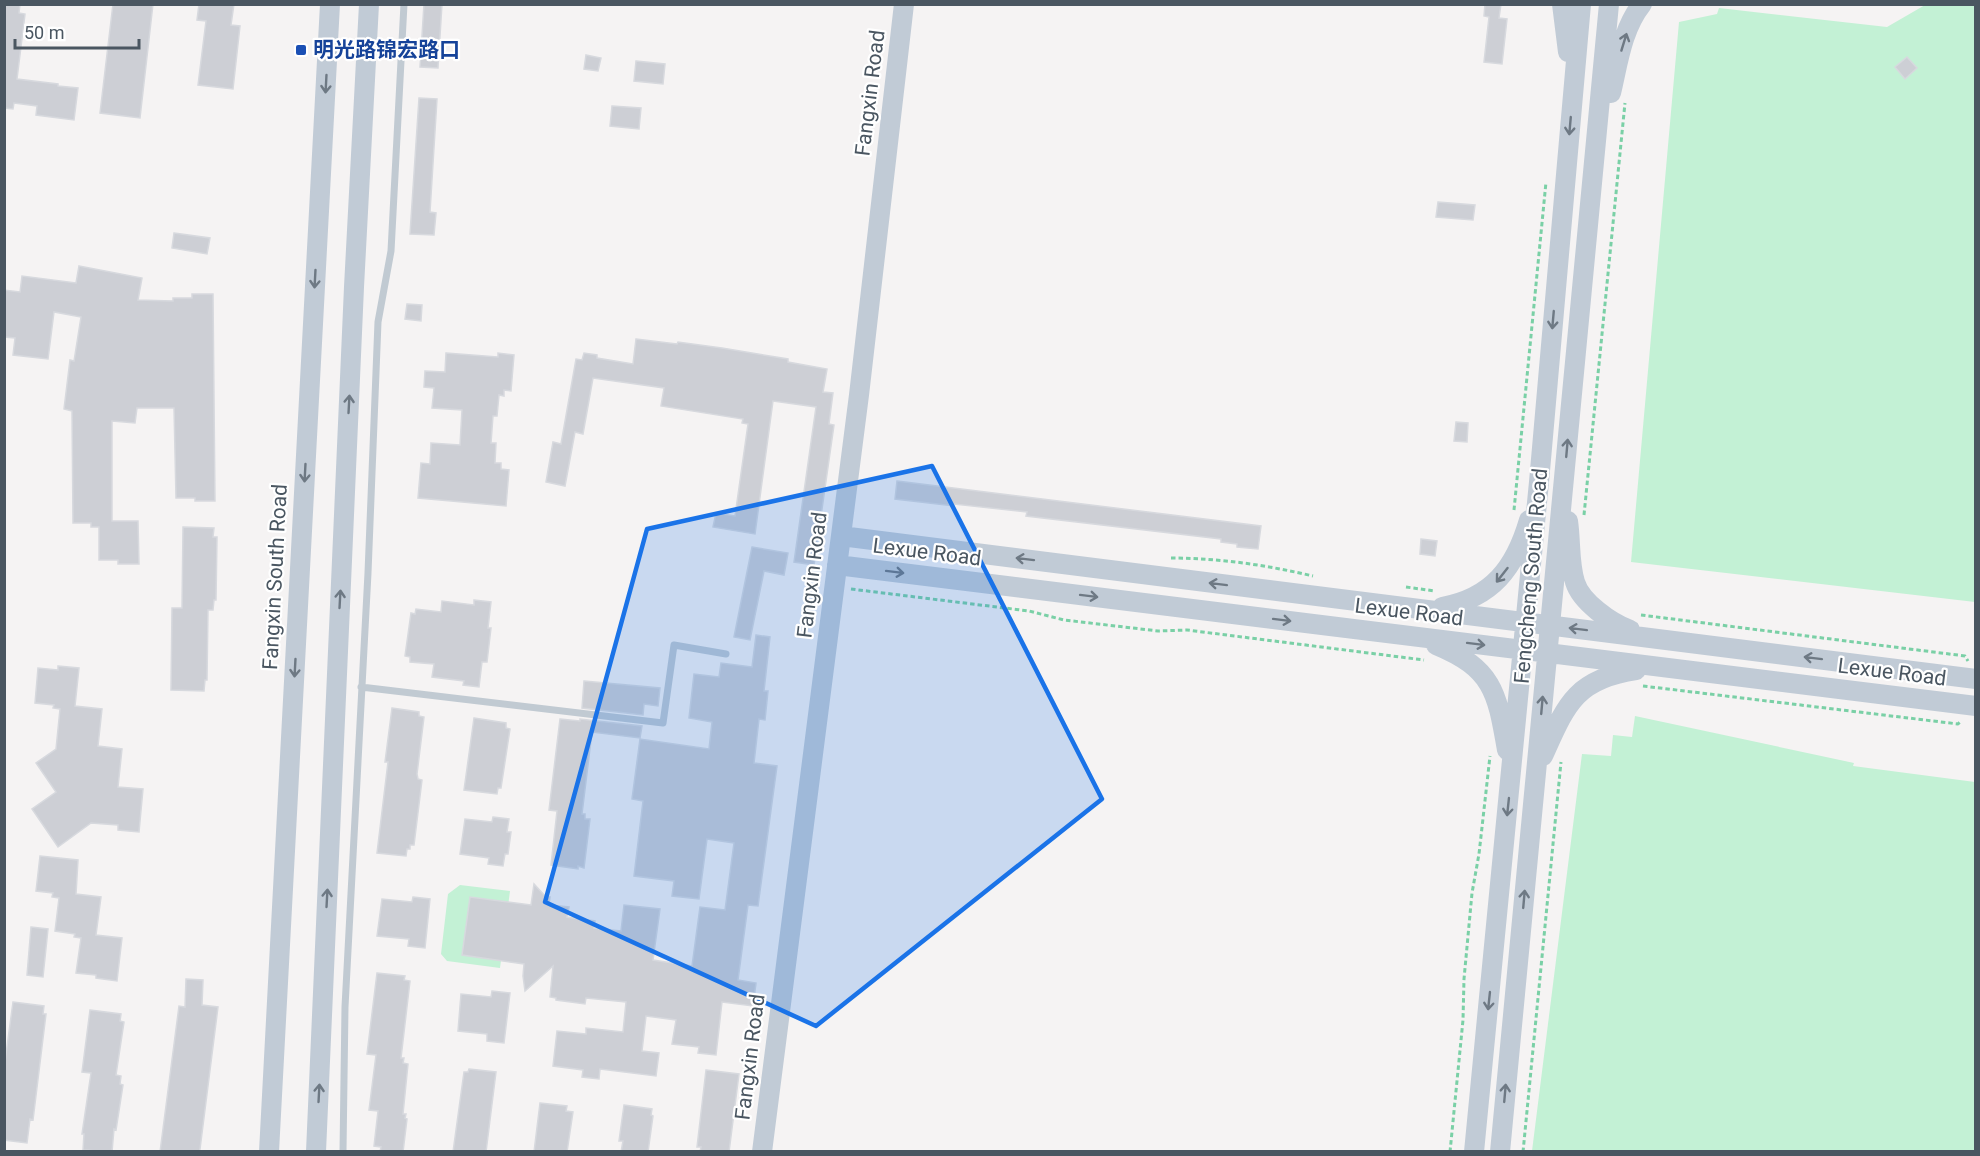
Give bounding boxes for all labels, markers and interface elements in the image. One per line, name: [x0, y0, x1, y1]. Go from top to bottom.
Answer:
scale bar: [15, 12, 140, 50]
text: 50 m: [24, 22, 64, 43]
street label: Fangxin Road: [850, 29, 890, 157]
one-way arrow: [1619, 33, 1630, 52]
place label: 明光路锦宏路口: [313, 38, 460, 62]
marker: 明光路锦宏路口: [294, 43, 308, 57]
one-way arrow: [320, 73, 331, 93]
one-way arrow: [1564, 115, 1575, 135]
one-way arrow: [310, 268, 321, 288]
one-way arrow: [1547, 309, 1558, 329]
one-way arrow: [343, 394, 354, 414]
one-way arrow: [1562, 439, 1573, 459]
one-way arrow: [299, 463, 310, 483]
street label: Fengcheng South Road: [1510, 467, 1552, 685]
street label: Fangxin South Road: [258, 483, 292, 671]
street label: Fangxin Road: [792, 511, 832, 639]
street label: Lexue Road: [871, 533, 983, 571]
one-way arrow: [1015, 554, 1035, 565]
one-way arrow: [885, 567, 905, 578]
one-way arrow: [1496, 567, 1509, 583]
one-way arrow: [1209, 578, 1228, 589]
one-way arrow: [335, 589, 346, 609]
one-way arrow: [1078, 591, 1098, 602]
street label: Lexue Road: [1353, 593, 1465, 631]
one-way arrow: [1272, 615, 1292, 626]
one-way arrow: [1569, 623, 1589, 634]
one-way arrow: [1465, 639, 1485, 650]
one-way arrow: [1804, 653, 1824, 664]
street label: Lexue Road: [1836, 653, 1948, 691]
one-way arrow: [289, 658, 300, 678]
one-way arrow: [1537, 696, 1548, 715]
one-way arrow: [1502, 796, 1513, 816]
one-way arrow: [322, 889, 333, 909]
one-way arrow: [1519, 890, 1530, 910]
one-way arrow: [1483, 990, 1494, 1010]
street label: Fangxin Road: [730, 993, 770, 1121]
one-way arrow: [313, 1084, 324, 1104]
one-way arrow: [1500, 1084, 1511, 1104]

